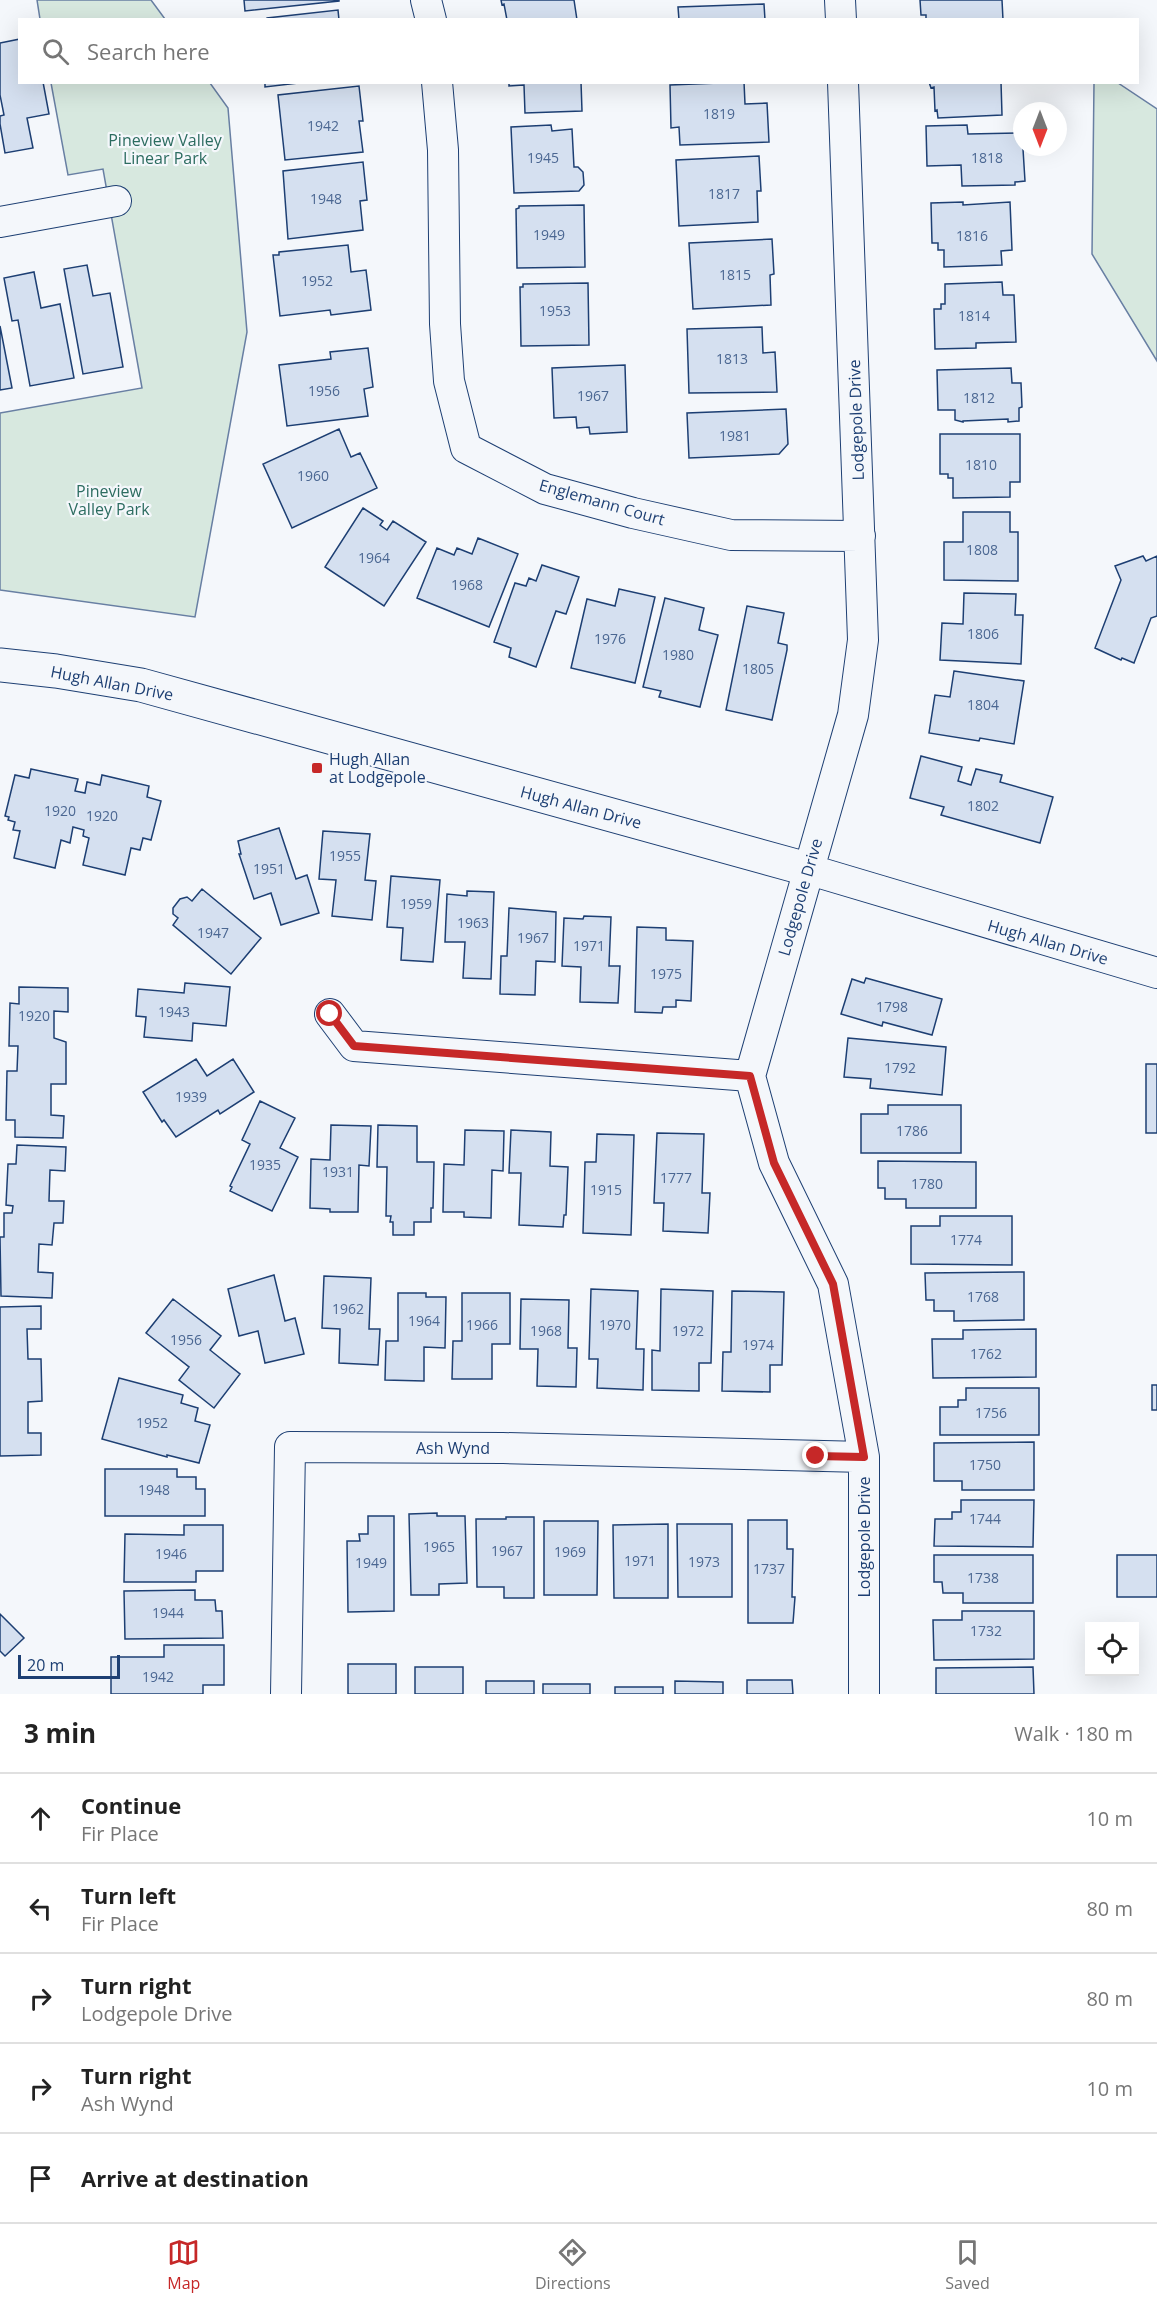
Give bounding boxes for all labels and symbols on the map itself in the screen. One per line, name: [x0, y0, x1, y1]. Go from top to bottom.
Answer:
north arrow: [1013, 102, 1067, 156]
house number: 1819: [703, 104, 735, 123]
house number: 1942: [307, 116, 339, 135]
park label: Pineview Valley Linear Park: [108, 129, 223, 169]
house number: 1945: [527, 148, 559, 167]
house number: 1818: [971, 148, 1003, 167]
house number: 1817: [708, 184, 740, 203]
house number: 1948: [310, 189, 342, 208]
house number: 1949: [533, 225, 565, 244]
house number: 1816: [956, 226, 988, 245]
house number: 1815: [719, 265, 751, 284]
house number: 1952: [301, 271, 333, 290]
house number: 1953: [539, 301, 571, 320]
house number: 1814: [958, 306, 990, 325]
house number: 1813: [716, 349, 748, 368]
street label: Lodgepole Drive: [843, 359, 869, 481]
house number: 1956: [308, 381, 340, 400]
house number: 1967: [577, 386, 609, 405]
house number: 1812: [963, 388, 995, 407]
house number: 1981: [719, 426, 751, 445]
house number: 1810: [965, 455, 997, 474]
house number: 1960: [297, 466, 329, 485]
street label: Englemann Court: [537, 474, 668, 531]
park label: Pineview Valley Park: [68, 480, 150, 520]
house number: 1808: [966, 540, 998, 559]
house number: 1964: [358, 548, 390, 567]
house number: 1968: [451, 575, 483, 594]
house number: 1806: [967, 624, 999, 643]
house number: 1976: [594, 629, 626, 648]
house number: 1980: [662, 645, 694, 664]
house number: 1805: [742, 659, 774, 678]
street label: Hugh Allan Drive: [49, 660, 175, 706]
house number: 1804: [967, 695, 999, 714]
place label: Hugh Allan at Lodgepole: [329, 748, 426, 788]
marker: Hugh Allan at Lodgepole: [310, 761, 324, 775]
street label: Hugh Allan Drive: [518, 780, 644, 834]
house number: 1802: [967, 796, 999, 815]
house number: 1920: [44, 801, 76, 820]
house number: 1920: [86, 806, 118, 825]
street label: Lodgepole Drive: [773, 836, 827, 958]
house number: 1955: [329, 846, 361, 865]
house number: 1951: [253, 859, 285, 878]
house number: 1959: [400, 894, 432, 913]
house number: 1963: [457, 913, 489, 932]
street label: Hugh Allan Drive: [985, 914, 1111, 970]
house number: 1947: [197, 923, 229, 942]
house number: 1967: [517, 928, 549, 947]
house number: 1971: [573, 936, 605, 955]
house number: 1975: [650, 964, 682, 983]
house number: 1798: [876, 997, 908, 1016]
route start: [316, 1000, 342, 1026]
house number: 1943: [158, 1002, 190, 1021]
house number: 1920: [18, 1006, 50, 1025]
house number: 1792: [884, 1058, 916, 1077]
house number: 1939: [175, 1087, 207, 1106]
house number: 1786: [896, 1121, 928, 1140]
house number: 1935: [249, 1155, 281, 1174]
house number: 1931: [322, 1162, 354, 1181]
house number: 1777: [660, 1168, 692, 1187]
house number: 1780: [911, 1174, 943, 1193]
house number: 1915: [590, 1180, 622, 1199]
house number: 1774: [950, 1230, 982, 1249]
house number: 1768: [967, 1287, 999, 1306]
house number: 1962: [332, 1299, 364, 1318]
house number: 1964: [408, 1311, 440, 1330]
house number: 1966: [466, 1315, 498, 1334]
house number: 1970: [599, 1315, 631, 1334]
house number: 1968: [530, 1321, 562, 1340]
house number: 1972: [672, 1321, 704, 1340]
house number: 1956: [170, 1330, 202, 1349]
house number: 1974: [742, 1335, 774, 1354]
house number: 1762: [970, 1344, 1002, 1363]
house number: 1756: [975, 1403, 1007, 1422]
house number: 1952: [136, 1413, 168, 1432]
street label: Ash Wynd: [416, 1437, 490, 1459]
route end: [802, 1442, 828, 1468]
house number: 1750: [969, 1455, 1001, 1474]
street label: Lodgepole Drive: [853, 1476, 875, 1598]
house number: 1948: [138, 1480, 170, 1499]
house number: 1744: [969, 1509, 1001, 1528]
house number: 1965: [423, 1537, 455, 1556]
house number: 1967: [491, 1541, 523, 1560]
house number: 1969: [554, 1542, 586, 1561]
house number: 1946: [155, 1544, 187, 1563]
house number: 1971: [624, 1551, 656, 1570]
house number: 1973: [688, 1552, 720, 1571]
house number: 1949: [355, 1553, 387, 1572]
house number: 1737: [753, 1559, 785, 1578]
house number: 1738: [967, 1568, 999, 1587]
house number: 1944: [152, 1603, 184, 1622]
house number: 1732: [970, 1621, 1002, 1640]
scale bar: [18, 1652, 120, 1680]
house number: 1942: [142, 1667, 174, 1686]

